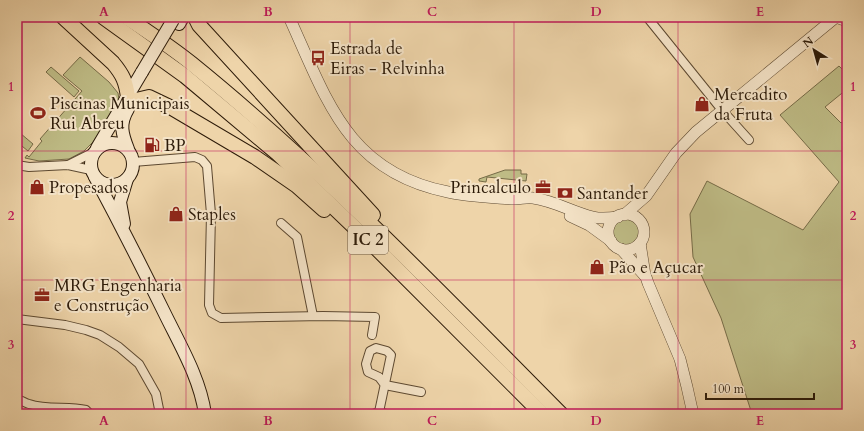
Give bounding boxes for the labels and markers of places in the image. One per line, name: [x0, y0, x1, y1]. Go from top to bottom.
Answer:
place label: Estrada de Eiras - Relvinha: [330, 37, 445, 80]
bus stop icon: Estrada de Eiras - Relvinha: [309, 49, 327, 67]
place label: Mercadito da Fruta: [714, 83, 787, 126]
place label: Piscinas Municipais Rui Abreu: [50, 92, 190, 135]
shop icon: Mercadito da Fruta: [693, 95, 711, 113]
sports icon: Piscinas Municipais Rui Abreu: [29, 104, 47, 122]
place label: BP: [164, 134, 186, 157]
fuel station icon: BP: [143, 136, 161, 154]
place label: Propesados: [49, 176, 128, 199]
place label: Princalculo: [450, 176, 531, 199]
shop icon: Propesados: [28, 178, 46, 196]
office icon: Princalculo: [534, 178, 552, 196]
place label: Santander: [577, 182, 649, 205]
bank icon: Santander: [556, 184, 574, 202]
place label: Staples: [188, 203, 236, 226]
shop icon: Staples: [167, 205, 185, 223]
place label: Pão e Açucar: [609, 256, 704, 279]
shop icon: Pão e Açucar: [588, 258, 606, 276]
place label: MRG Engenharia e Construção: [54, 274, 183, 317]
office icon: MRG Engenharia e Construção: [33, 286, 51, 304]

